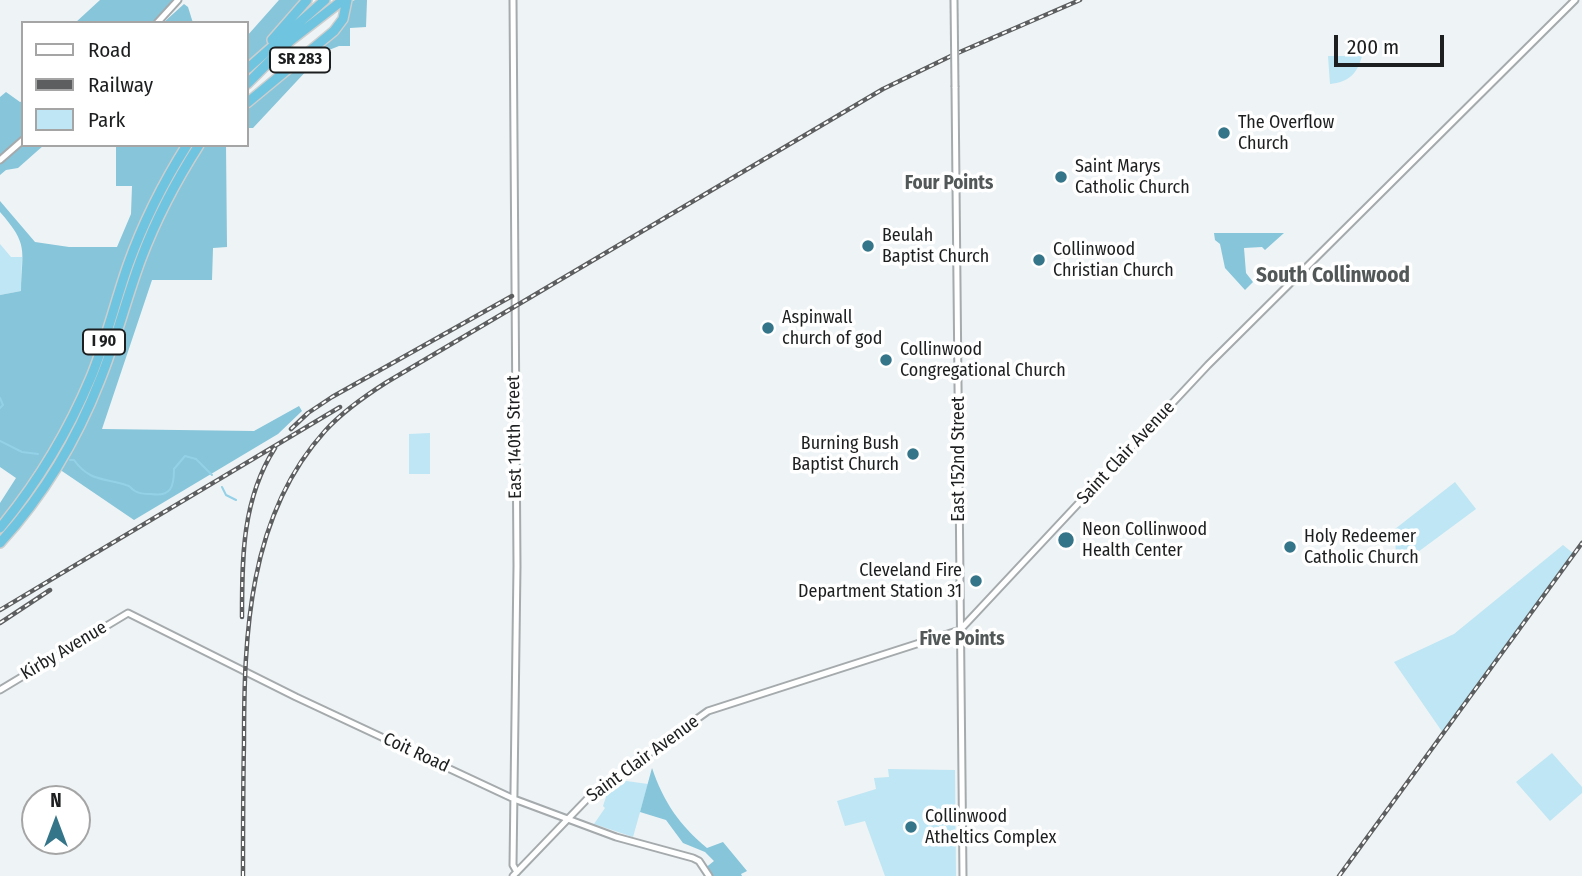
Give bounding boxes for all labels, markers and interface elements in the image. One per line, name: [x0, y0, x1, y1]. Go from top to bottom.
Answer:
legend: [21, 21, 248, 147]
scale bar: [1337, 21, 1447, 65]
text: 200 m: [1347, 34, 1399, 60]
text: Road: [88, 37, 132, 63]
road number: SR 283: [270, 48, 330, 72]
text: Railway: [88, 72, 153, 98]
text: Park: [88, 107, 125, 133]
place label: The Overflow Church: [1238, 112, 1334, 154]
marker: The Overflow Church: [1216, 125, 1232, 141]
place label: Saint Marys Catholic Church: [1075, 156, 1190, 198]
marker: Saint Marys Catholic Church: [1053, 169, 1069, 185]
district label: Four Points: [905, 173, 993, 195]
place label: Beulah Baptist Church: [882, 225, 989, 268]
marker: Beulah Baptist Church: [860, 238, 876, 254]
place label: Collinwood Christian Church: [1053, 239, 1174, 282]
marker: Collinwood Christian Church: [1031, 252, 1047, 268]
district label: South Collinwood: [1256, 263, 1410, 289]
place label: Aspinwall church of god: [782, 307, 882, 350]
marker: Aspinwall church of god: [760, 320, 776, 336]
road number: I 90: [83, 330, 125, 354]
place label: Collinwood Congregational Church: [900, 339, 1066, 382]
marker: Collinwood Congregational Church: [878, 352, 894, 368]
street label: East 140th Street: [503, 375, 527, 499]
street label: East 152nd Street: [948, 396, 970, 522]
street label: Saint Clair Avenue: [1073, 397, 1179, 509]
place label: Burning Bush Baptist Church: [792, 433, 899, 476]
marker: Burning Bush Baptist Church: [905, 446, 921, 462]
place label: Neon Collinwood Health Center: [1082, 519, 1207, 562]
place label: Holy Redeemer Catholic Church: [1304, 526, 1419, 568]
marker: Neon Collinwood Health Center: [1056, 530, 1076, 550]
marker: Holy Redeemer Catholic Church: [1282, 539, 1298, 555]
place label: Cleveland Fire Department Station 31: [798, 560, 962, 602]
marker: Cleveland Fire Department Station 31: [968, 573, 984, 589]
street label: Kirby Avenue: [17, 617, 111, 685]
district label: Five Points: [919, 629, 1005, 651]
street label: Saint Clair Avenue: [583, 711, 703, 807]
street label: Coit Road: [380, 728, 452, 778]
north arrow: [21, 785, 91, 855]
text: N: [50, 789, 62, 812]
place label: Collinwood Atheltics Complex: [925, 806, 1056, 848]
marker: Collinwood Atheltics Complex: [903, 819, 919, 835]

